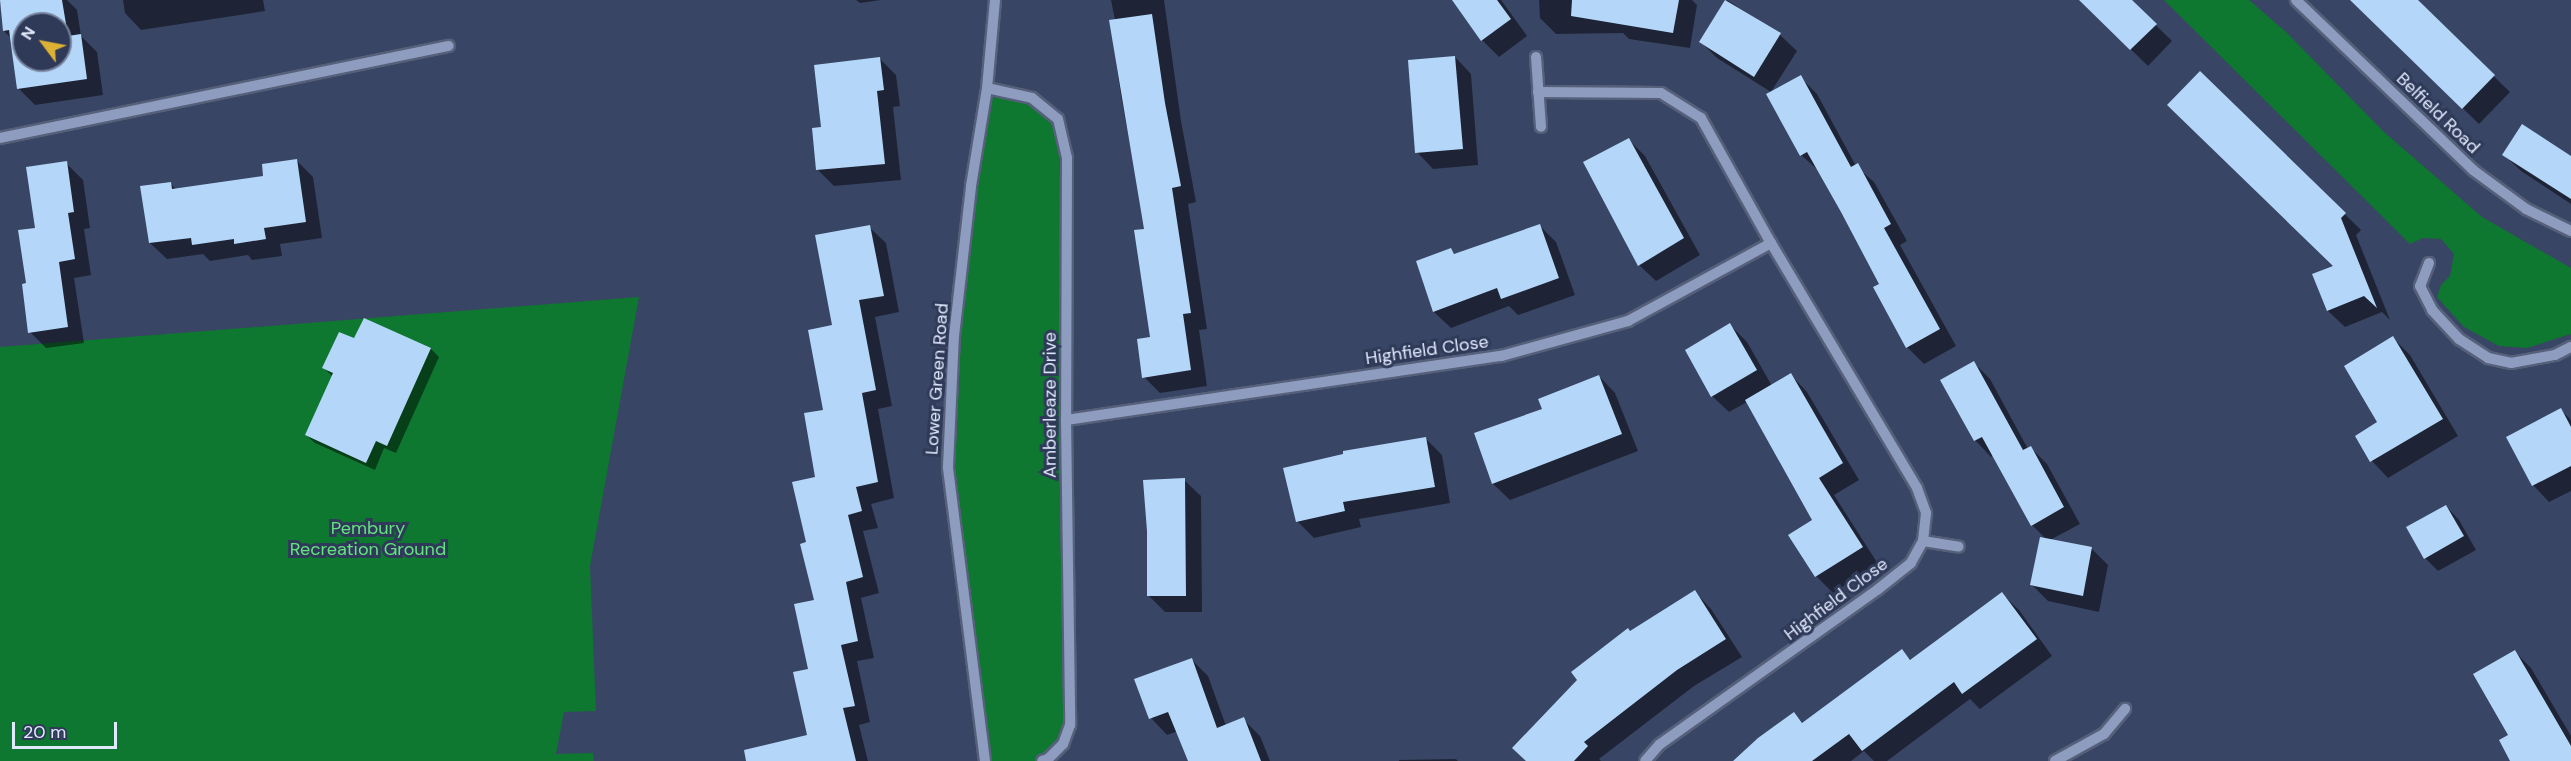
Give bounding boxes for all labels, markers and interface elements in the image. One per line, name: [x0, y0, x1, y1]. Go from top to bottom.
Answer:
north arrow: [12, 12, 72, 72]
text: N: [16, 23, 40, 44]
street label: Belfield Road: [2392, 68, 2484, 158]
street label: Lower Green Road: [921, 302, 953, 456]
street label: Highfield Close: [1364, 331, 1490, 369]
street label: Amberleaze Drive: [1039, 332, 1061, 478]
park label: Pembury Recreation Ground: [290, 518, 446, 560]
street label: Highfield Close: [1780, 553, 1892, 645]
scale bar: [15, 710, 120, 748]
text: 20 m: [23, 720, 66, 744]

